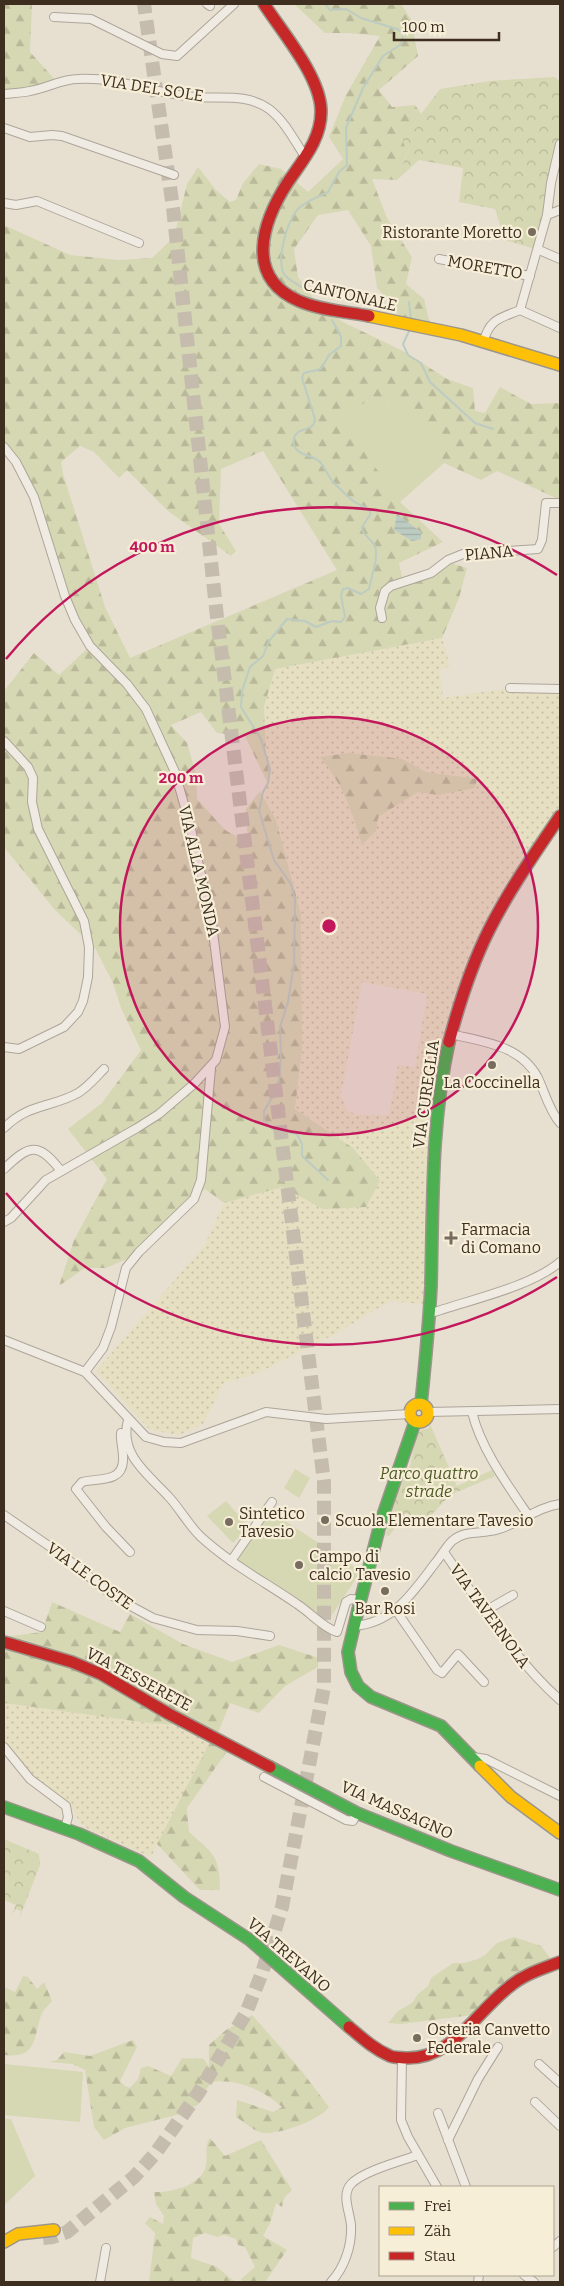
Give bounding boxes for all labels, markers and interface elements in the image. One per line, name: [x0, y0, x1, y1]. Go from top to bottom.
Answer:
scale bar: [394, 10, 499, 42]
text: 100 m: [402, 18, 445, 36]
street label: VIA DEL SOLE: [99, 70, 205, 106]
place label: Ristorante Moretto: [382, 223, 522, 242]
marker: Ristorante Moretto: [526, 226, 538, 238]
street label: MORETTO: [446, 251, 524, 283]
street label: CANTONALE: [301, 275, 399, 315]
text: 400 m: [129, 538, 175, 556]
street label: PIANA: [464, 541, 515, 565]
text: 200 m: [159, 769, 204, 787]
street label: VIA ALLA MONDA: [175, 803, 224, 939]
centre of rings: [320, 917, 338, 935]
street label: VIA CUREGLIA: [409, 1038, 443, 1150]
marker: La Coccinella: [486, 1059, 498, 1071]
place label: La Coccinella: [444, 1073, 541, 1092]
place label: Farmacia di Comano: [461, 1220, 541, 1257]
marker: Farmacia di Comano: [445, 1232, 457, 1244]
park label: Parco quattro strade: [380, 1464, 478, 1501]
place label: Sintetico Tavesio: [239, 1504, 305, 1541]
place label: Scuola Elementare Tavesio: [335, 1511, 534, 1530]
marker: Scuola Elementare Tavesio: [319, 1514, 331, 1526]
marker: Sintetico Tavesio: [223, 1516, 235, 1528]
street label: VIA LE COSTE: [43, 1538, 137, 1614]
place label: Campo di calcio Tavesio: [309, 1547, 411, 1584]
marker: Campo di calcio Tavesio: [293, 1559, 305, 1571]
street label: VIA TAVERNOLA: [446, 1560, 535, 1672]
marker: Bar Rosi: [379, 1585, 391, 1597]
place label: Bar Rosi: [355, 1599, 416, 1618]
street label: VIA TESSERETE: [83, 1643, 195, 1715]
street label: VIA MASSAGNO: [338, 1777, 456, 1843]
street label: VIA TREVANO: [243, 1914, 335, 1996]
place label: Osteria Canvetto Federale: [427, 2020, 550, 2057]
marker: Osteria Canvetto Federale: [411, 2032, 423, 2044]
legend: [379, 2186, 554, 2276]
text: Frei: [424, 2197, 452, 2215]
text: Zäh: [424, 2222, 451, 2240]
text: Stau: [424, 2247, 456, 2265]

